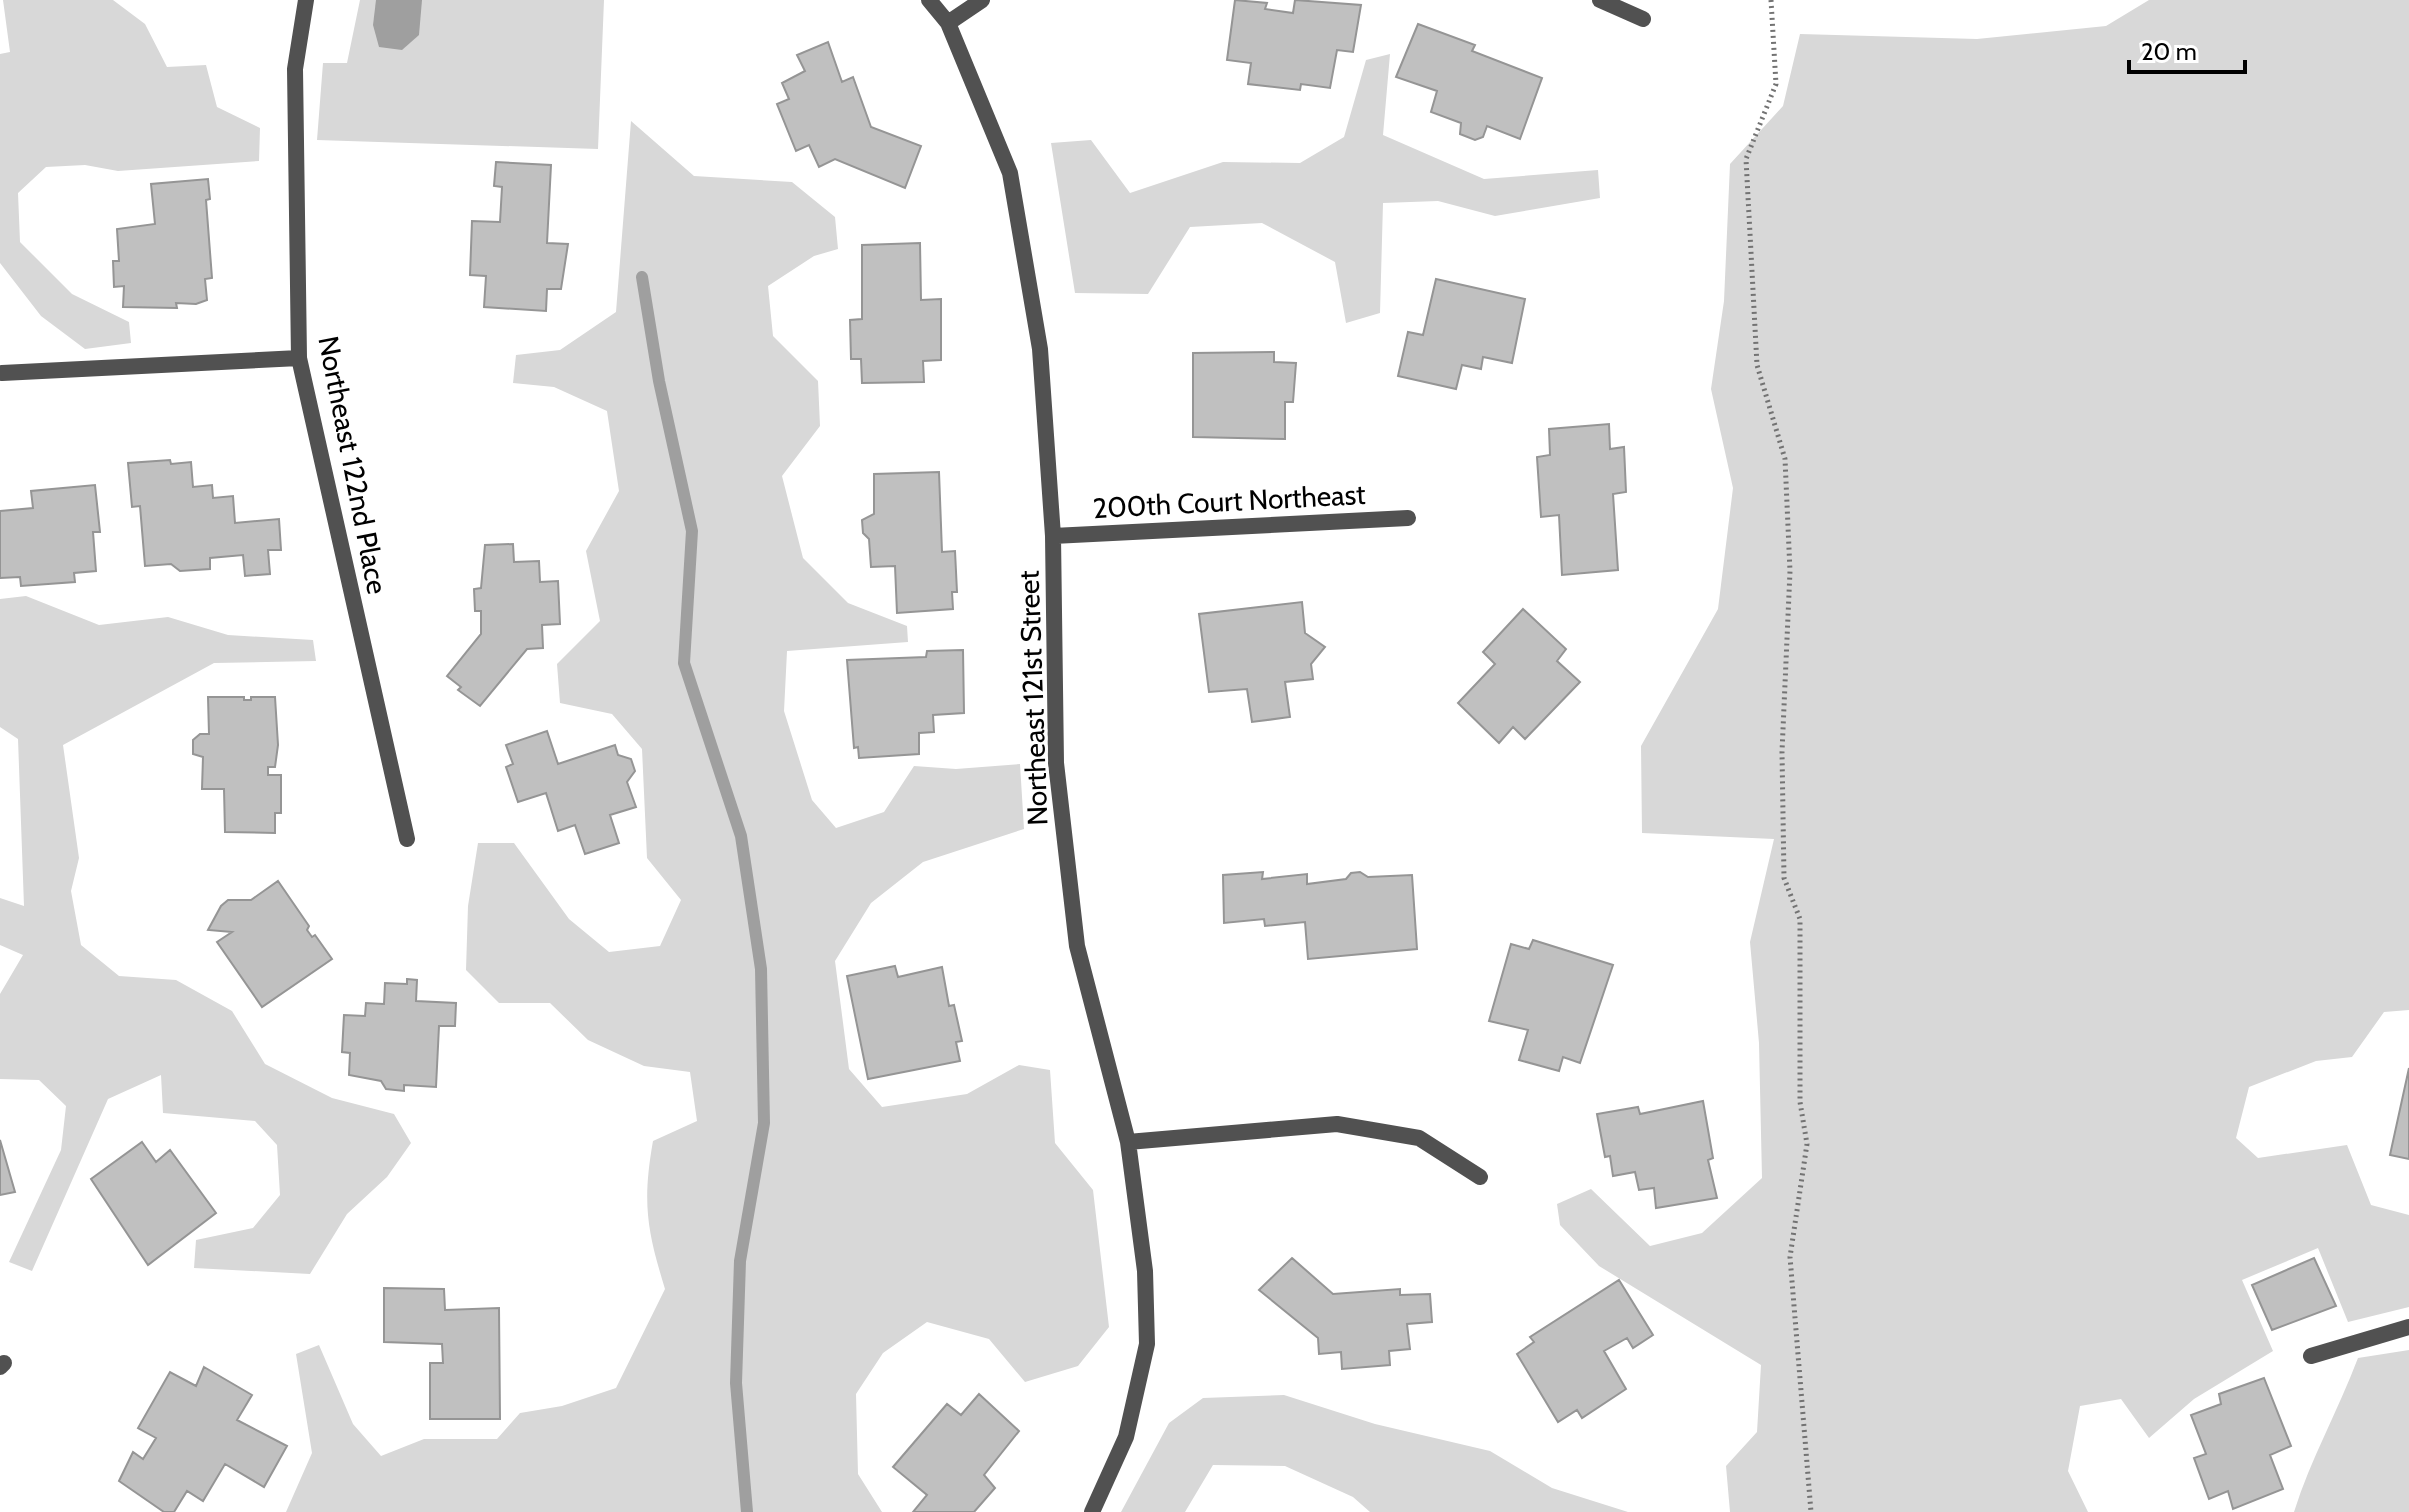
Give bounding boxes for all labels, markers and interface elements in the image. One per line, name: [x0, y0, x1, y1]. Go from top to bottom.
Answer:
scale bar: [2129, 24, 2245, 74]
text: 20 m: [2141, 37, 2197, 66]
street label: Northeast 122nd Place: [311, 333, 395, 597]
street label: 200th Court Northeast: [1092, 477, 1366, 525]
street label: Northeast 121st Street: [1012, 570, 1054, 826]

